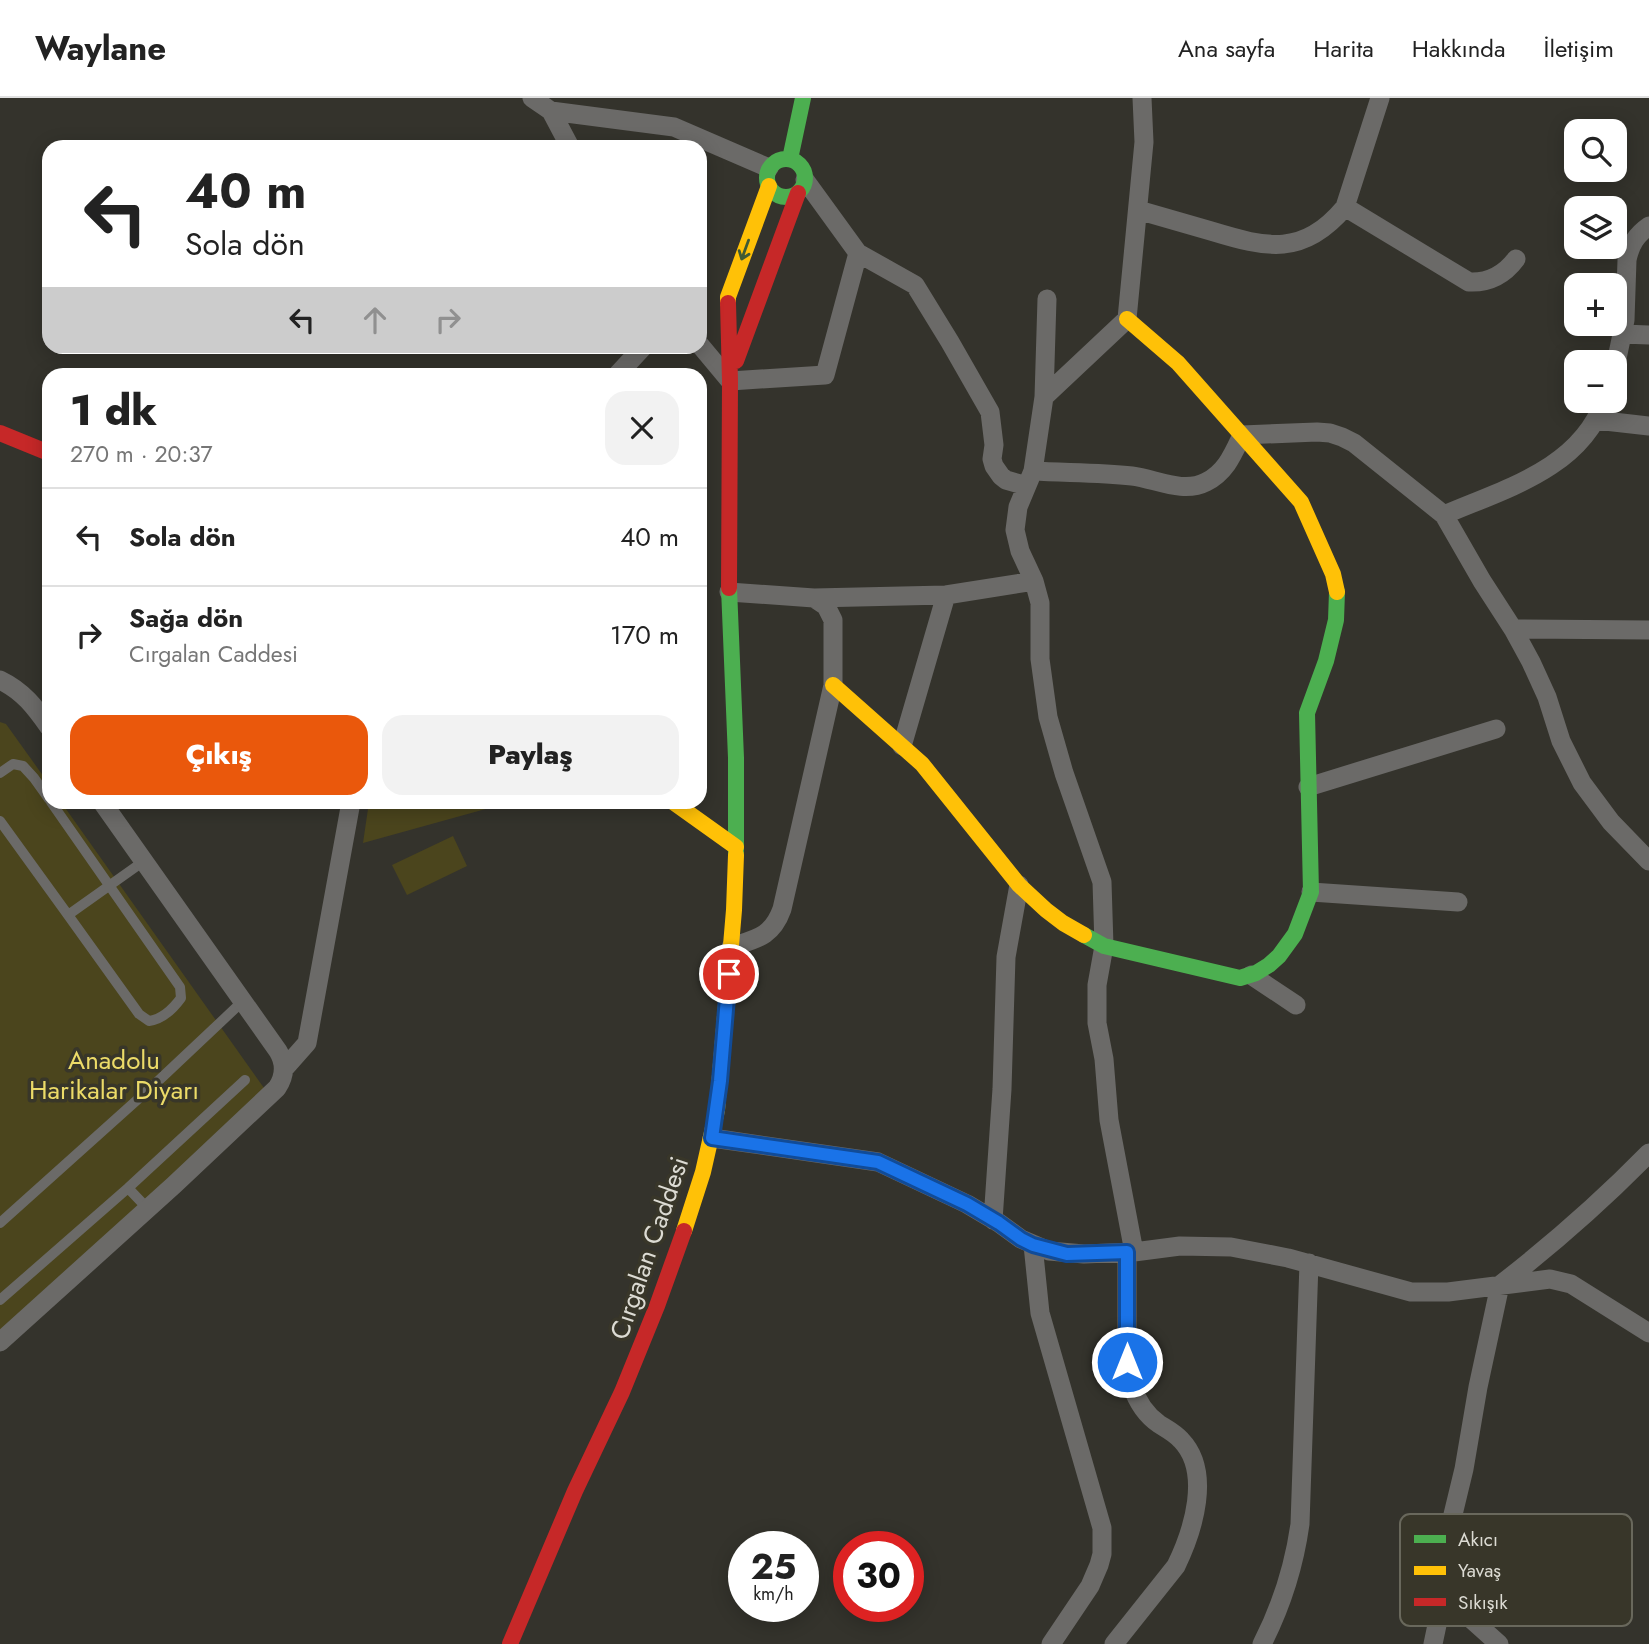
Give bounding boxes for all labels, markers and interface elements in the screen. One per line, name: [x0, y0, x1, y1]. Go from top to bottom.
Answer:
text: Waylane: [35, 25, 166, 72]
text: Ana sayfa: [1178, 31, 1275, 66]
text: Harita: [1313, 31, 1374, 66]
text: Hakkında: [1412, 31, 1506, 66]
text: İletişim: [1544, 31, 1614, 66]
map controls: [1564, 119, 1627, 413]
button: search: [1564, 119, 1627, 182]
text: 40 m: [185, 156, 307, 226]
icon: left: [70, 168, 161, 259]
button: layers: [1564, 196, 1627, 259]
text: Sola dön: [185, 221, 305, 267]
one-way arrow: [738, 239, 750, 261]
button: +: [1564, 273, 1627, 336]
icon: left: [283, 301, 321, 339]
icon: ahead: [356, 301, 394, 339]
icon: right: [429, 301, 467, 339]
button: −: [1564, 350, 1627, 413]
text: 1 dk: [70, 380, 157, 441]
button: close: [605, 391, 679, 465]
text: 270 m · 20:37: [70, 437, 213, 471]
icon: left: [70, 518, 108, 556]
text: Sola dön: [129, 518, 236, 556]
text: 40 m: [620, 518, 679, 556]
text: Sağa dön: [129, 599, 243, 637]
icon: right: [70, 616, 108, 654]
text: 170 m: [610, 616, 679, 654]
text: Cırgalan Caddesi: [129, 637, 298, 671]
button: Çıkış: [70, 715, 368, 795]
button: Paylaş: [382, 715, 679, 795]
pin: [699, 944, 759, 1004]
icon: arrive: [710, 955, 748, 993]
park label: Anadolu Harikalar Diyarı: [29, 1041, 199, 1109]
street label: Cırgalan Caddesi: [600, 1152, 698, 1344]
position arrow: [1090, 1325, 1164, 1399]
legend: [1400, 1514, 1632, 1626]
text: Akıcı: [1458, 1526, 1498, 1553]
speed limit sign: 30: [833, 1531, 924, 1622]
text: 25: [751, 1542, 796, 1592]
text: Yavaş: [1458, 1557, 1501, 1584]
text: km/h: [753, 1581, 794, 1607]
text: Sıkışık: [1458, 1589, 1508, 1616]

